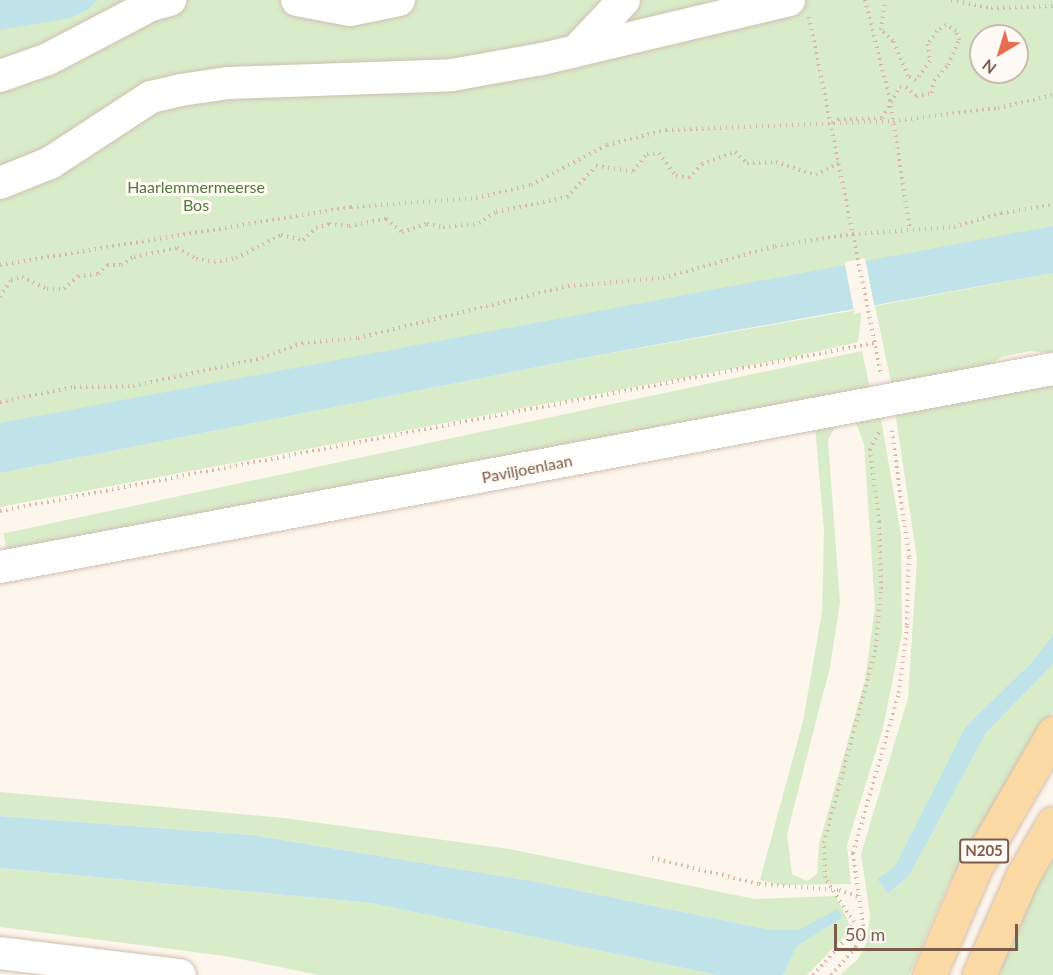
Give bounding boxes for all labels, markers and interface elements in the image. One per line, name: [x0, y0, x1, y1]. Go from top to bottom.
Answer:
north arrow: [969, 24, 1029, 84]
text: N: [978, 56, 1000, 78]
park label: Haarlemmermeerse Bos: [127, 177, 265, 215]
street label: Paviljoenlaan: [480, 451, 574, 487]
road number: N205: [958, 839, 1010, 863]
scale bar: [837, 912, 1022, 950]
text: 50 m: [845, 923, 885, 945]

